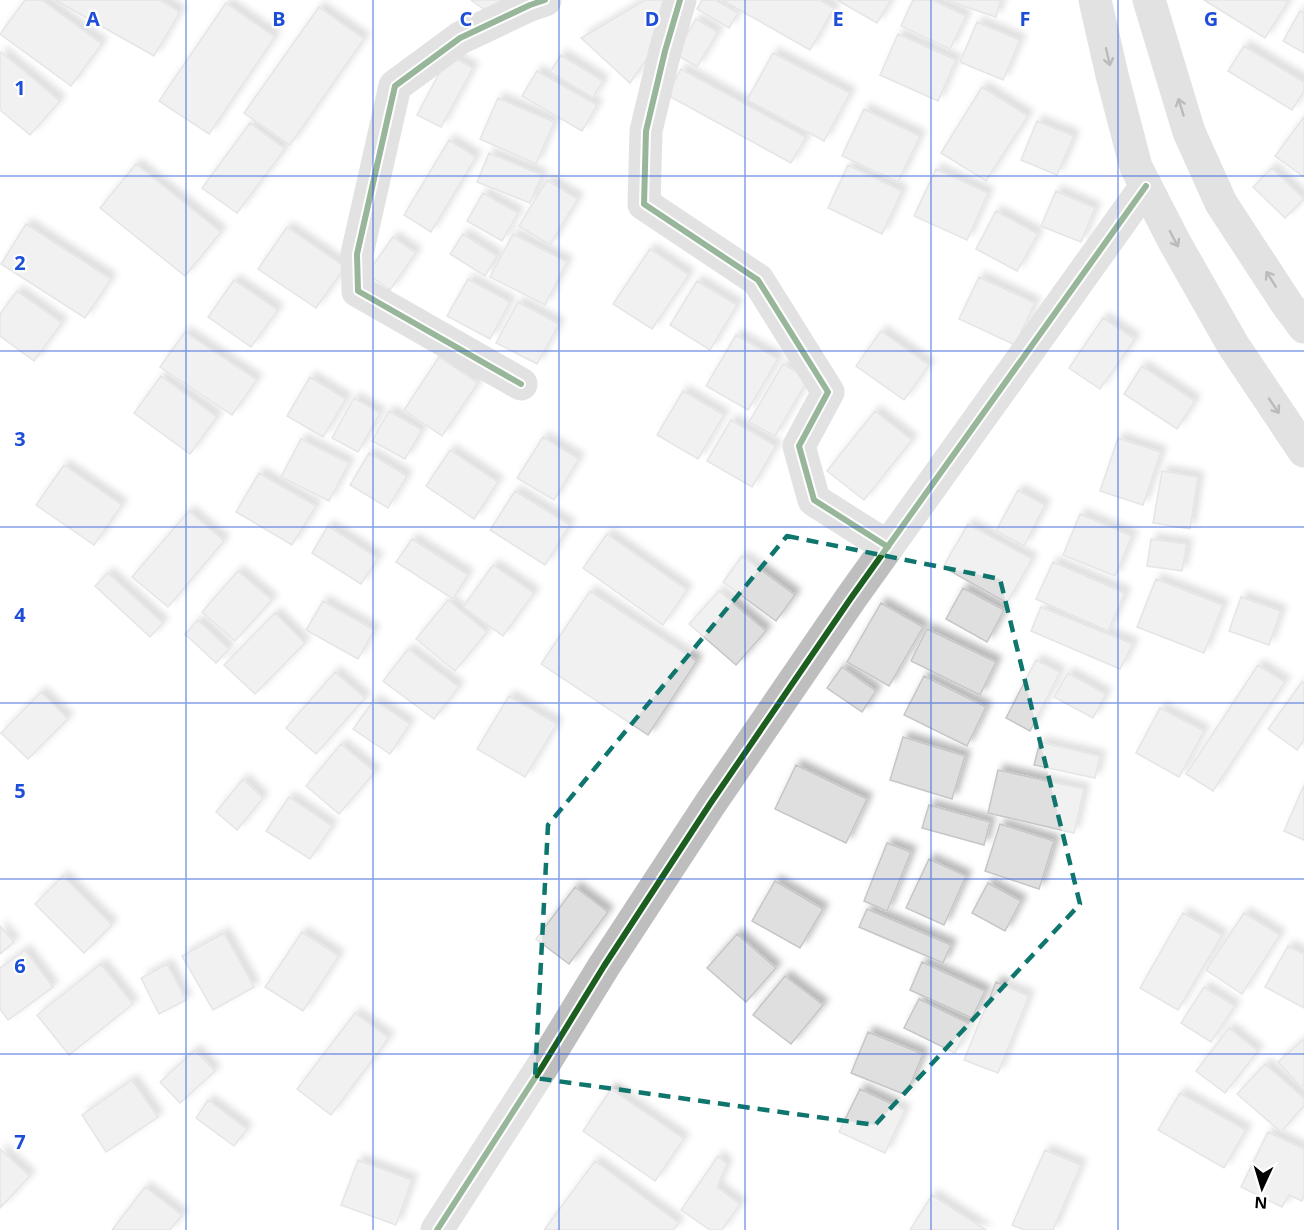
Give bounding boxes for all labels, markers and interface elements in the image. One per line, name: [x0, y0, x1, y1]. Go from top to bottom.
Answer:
text: A: [86, 5, 100, 32]
text: B: [272, 5, 286, 32]
text: C: [460, 5, 473, 32]
text: D: [645, 5, 659, 32]
text: E: [832, 5, 844, 32]
text: F: [1020, 5, 1030, 32]
text: G: [1204, 5, 1218, 32]
one-way arrow: [1102, 47, 1114, 66]
text: 1: [14, 74, 26, 101]
one-way arrow: [1175, 98, 1186, 117]
one-way arrow: [1168, 230, 1180, 248]
text: 2: [14, 249, 26, 276]
one-way arrow: [1265, 271, 1277, 287]
one-way arrow: [1268, 397, 1280, 414]
text: 3: [14, 425, 26, 452]
text: 4: [14, 601, 26, 628]
text: 5: [14, 777, 26, 804]
text: 6: [14, 952, 26, 979]
text: 7: [14, 1128, 26, 1155]
north arrow: [1232, 1158, 1292, 1218]
text: N: [1254, 1192, 1268, 1214]

